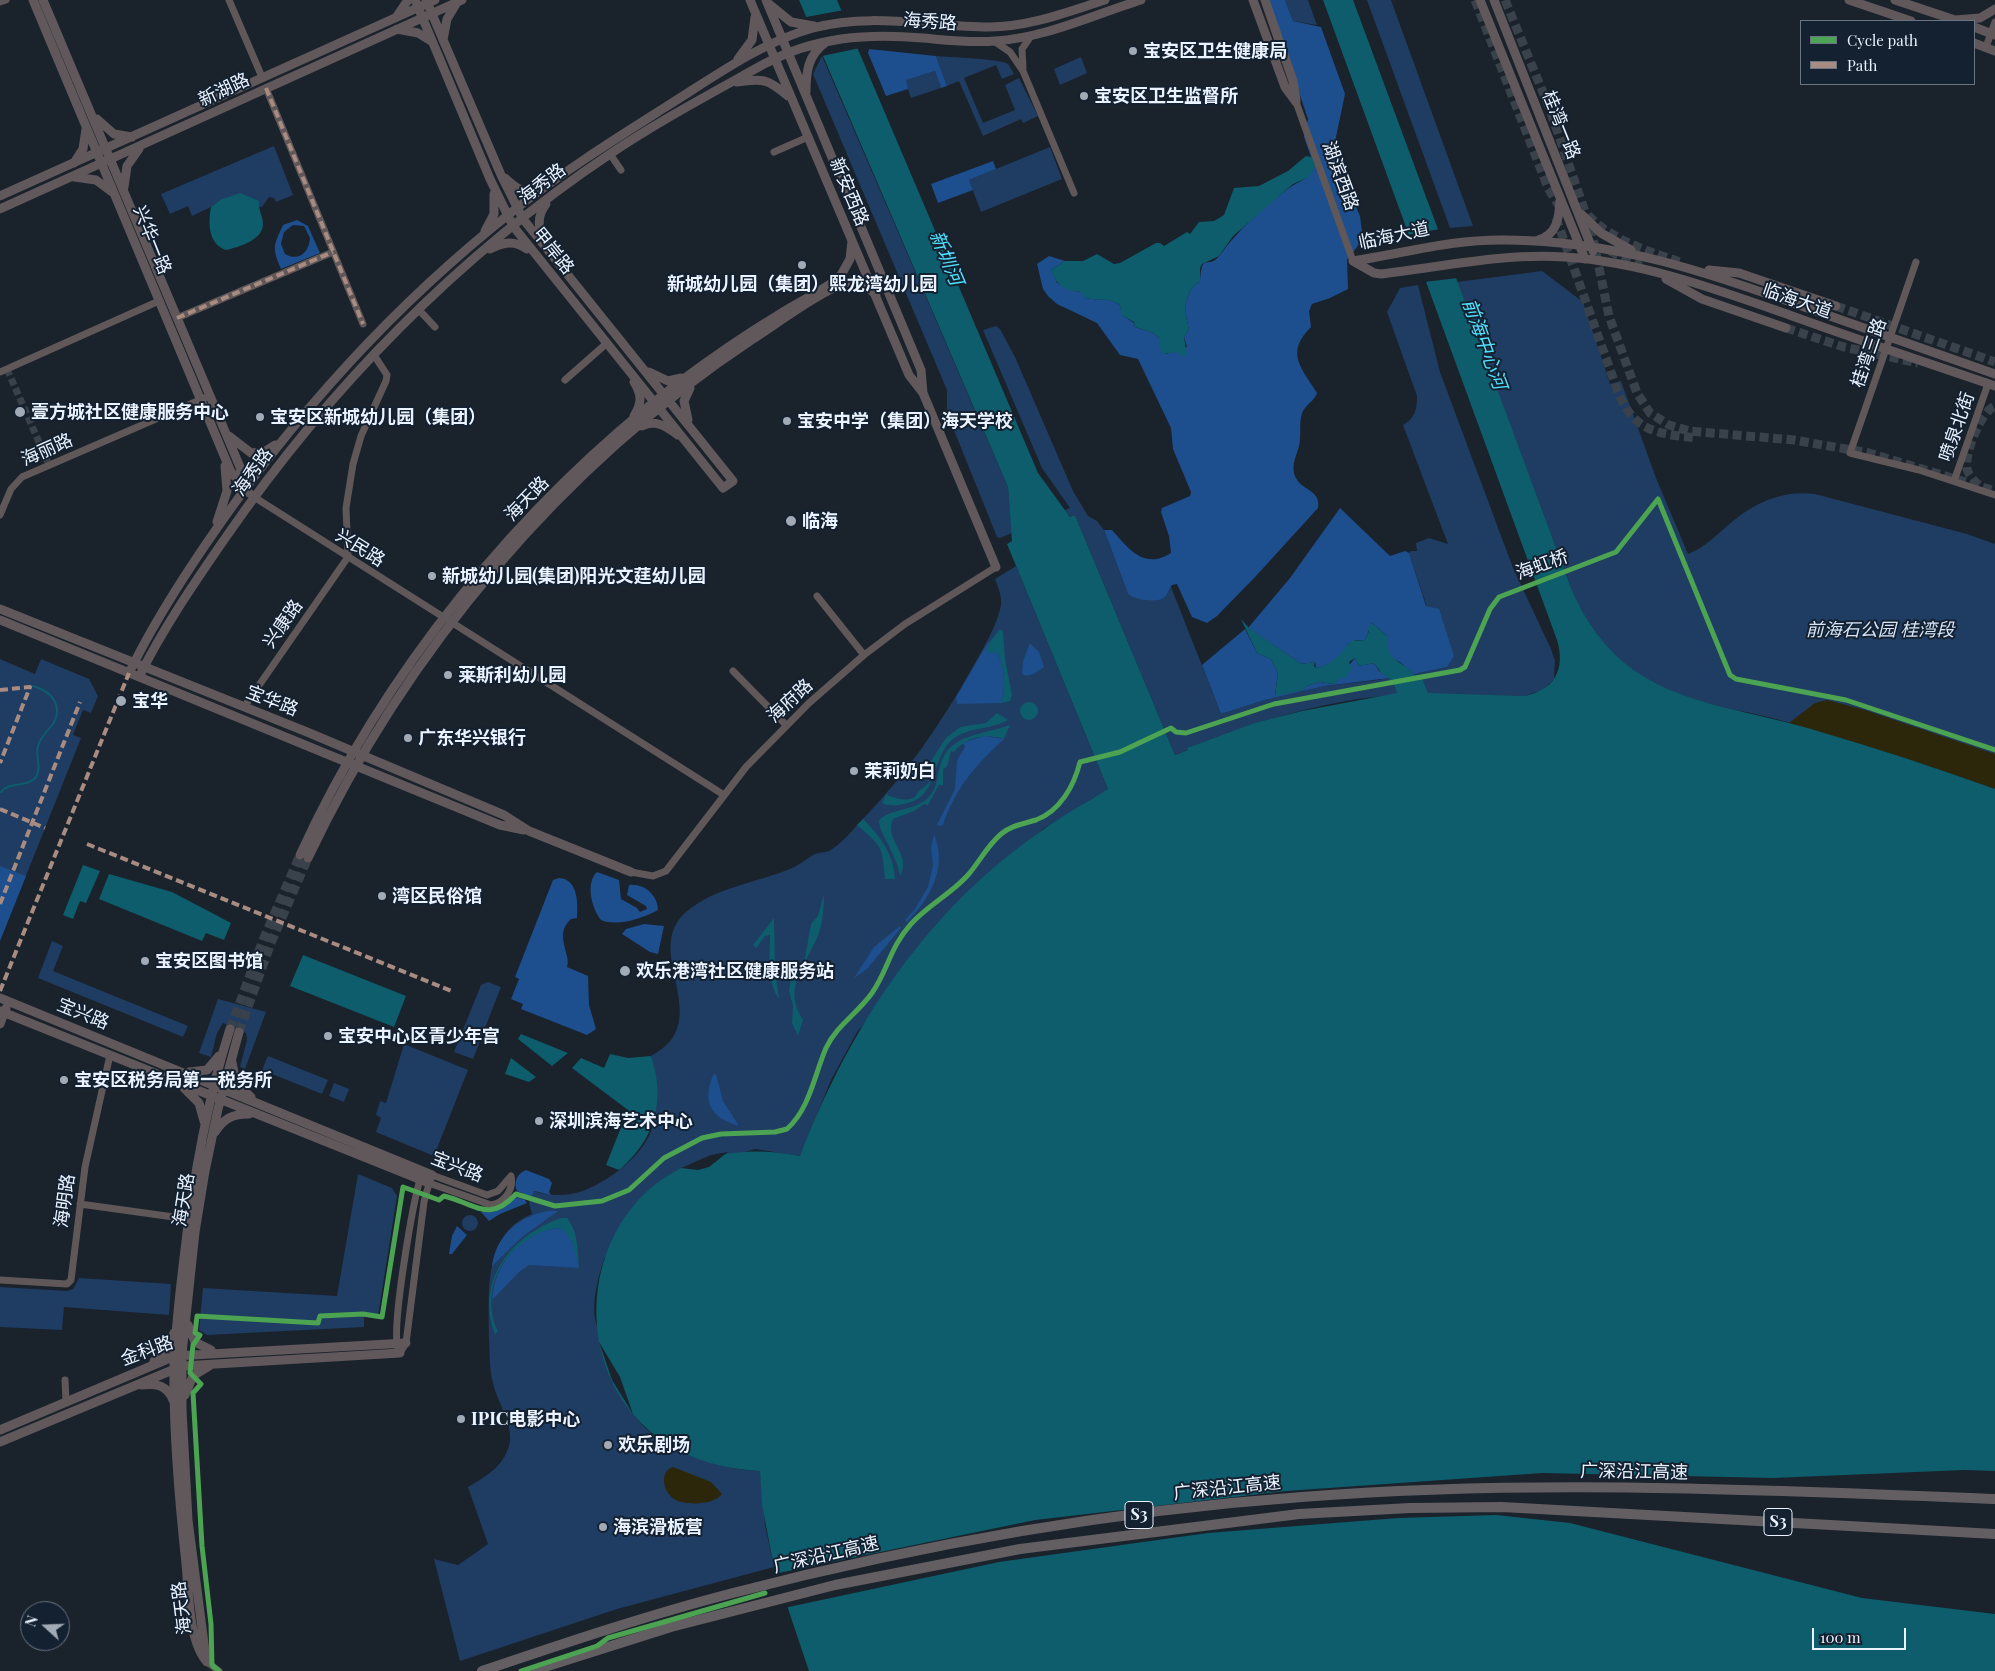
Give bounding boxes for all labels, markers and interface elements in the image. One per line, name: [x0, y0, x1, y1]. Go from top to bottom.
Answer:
street label: 海秀路: [902, 9, 958, 35]
legend: [1800, 20, 1975, 85]
text: Cycle path: [1847, 30, 1918, 50]
place label: 宝安区卫生健康局: [1143, 40, 1287, 62]
marker: 宝安区卫生健康局: [1127, 45, 1139, 57]
text: Path: [1847, 55, 1877, 75]
street label: 新湖路: [195, 69, 253, 111]
place label: 宝安区卫生监督所: [1094, 85, 1238, 107]
street label: 桂湾一路: [1538, 88, 1584, 162]
marker: 宝安区卫生监督所: [1078, 90, 1090, 102]
street label: 湖滨西路: [1318, 138, 1362, 214]
street label: 新安西路: [825, 155, 873, 229]
street label: 海秀路: [514, 159, 570, 209]
street label: 兴华一路: [129, 203, 175, 277]
street label: 临海大道: [1357, 218, 1431, 254]
street label: 甲岸路: [528, 223, 578, 279]
water label: 新圳河: [924, 227, 968, 289]
marker: 新城幼儿园（集团）熙龙湾幼儿园: [796, 259, 808, 271]
place label: 新城幼儿园（集团）熙龙湾幼儿园: [667, 273, 937, 295]
street label: 临海大道: [1759, 279, 1835, 323]
water label: 前海中心河: [1457, 295, 1511, 393]
street label: 桂湾三路: [1847, 315, 1891, 391]
street label: 喷泉北街: [1935, 389, 1979, 465]
place label: 壹方城社区健康服务中心: [31, 401, 229, 423]
marker: 壹方城社区健康服务中心: [13, 405, 27, 419]
place label: 宝安区新城幼儿园（集团）: [270, 406, 486, 428]
place label: 宝安中学（集团）海天学校: [797, 410, 1013, 432]
marker: 宝安区新城幼儿园（集团）: [254, 411, 266, 423]
marker: 宝安中学（集团）海天学校: [781, 415, 793, 427]
street label: 海丽路: [18, 429, 76, 471]
street label: 海秀路: [228, 444, 278, 500]
street label: 海天路: [500, 472, 554, 526]
place label: 临海: [802, 510, 838, 532]
marker: 临海: [784, 514, 798, 528]
street label: 兴民路: [331, 525, 389, 571]
street label: 海虹桥: [1513, 546, 1571, 584]
place label: 新城幼儿园(集团)阳光文莛幼儿园: [442, 565, 705, 587]
marker: 新城幼儿园(集团)阳光文莛幼儿园: [426, 570, 438, 582]
street label: 兴康路: [259, 596, 307, 652]
park label: 前海石公园 桂湾段: [1806, 619, 1954, 641]
place label: 莱斯利幼儿园: [458, 664, 566, 686]
marker: 莱斯利幼儿园: [442, 669, 454, 681]
street label: 海府路: [763, 675, 817, 727]
street label: 宝华路: [243, 681, 301, 721]
place label: 宝华: [132, 690, 168, 712]
marker: 宝华: [114, 694, 128, 708]
place label: 广东华兴银行: [418, 727, 526, 749]
marker: 广东华兴银行: [402, 732, 414, 744]
place label: 茉莉奶白: [864, 760, 936, 782]
marker: 茉莉奶白: [848, 765, 860, 777]
place label: 湾区民俗馆: [392, 885, 482, 907]
marker: 湾区民俗馆: [376, 890, 388, 902]
place label: 宝安区图书馆: [155, 950, 263, 972]
marker: 宝安区图书馆: [139, 955, 151, 967]
place label: 欢乐港湾社区健康服务站: [636, 960, 834, 982]
marker: 欢乐港湾社区健康服务站: [618, 964, 632, 978]
street label: 宝兴路: [54, 994, 112, 1034]
place label: 宝安中心区青少年宫: [338, 1025, 500, 1047]
marker: 宝安中心区青少年宫: [322, 1030, 334, 1042]
place label: 宝安区税务局第一税务所: [74, 1069, 272, 1091]
marker: 宝安区税务局第一税务所: [58, 1074, 70, 1086]
place label: 深圳滨海艺术中心: [549, 1110, 693, 1132]
marker: 深圳滨海艺术中心: [533, 1115, 545, 1127]
street label: 宝兴路: [428, 1147, 486, 1187]
street label: 海天路: [169, 1172, 199, 1228]
street label: 海明路: [51, 1173, 79, 1229]
street label: 金科路: [118, 1332, 176, 1370]
place label: IPIC电影中心: [471, 1408, 581, 1430]
marker: IPIC电影中心: [455, 1413, 467, 1425]
place label: 欢乐剧场: [618, 1434, 690, 1456]
marker: 欢乐剧场: [602, 1439, 614, 1451]
street label: 广深沿江高速: [1580, 1460, 1688, 1484]
street label: 广深沿江高速: [1172, 1472, 1282, 1504]
road number: S3: [1125, 1502, 1153, 1528]
road number: S3: [1764, 1508, 1792, 1535]
place label: 海滨滑板营: [613, 1516, 703, 1538]
marker: 海滨滑板营: [597, 1521, 609, 1533]
street label: 广深沿江高速: [771, 1532, 881, 1578]
street label: 海天路: [168, 1580, 196, 1636]
north arrow: [20, 1601, 70, 1651]
text: N: [21, 1613, 42, 1629]
scale bar: [1815, 1618, 1909, 1650]
text: 100 m: [1820, 1627, 1861, 1647]

